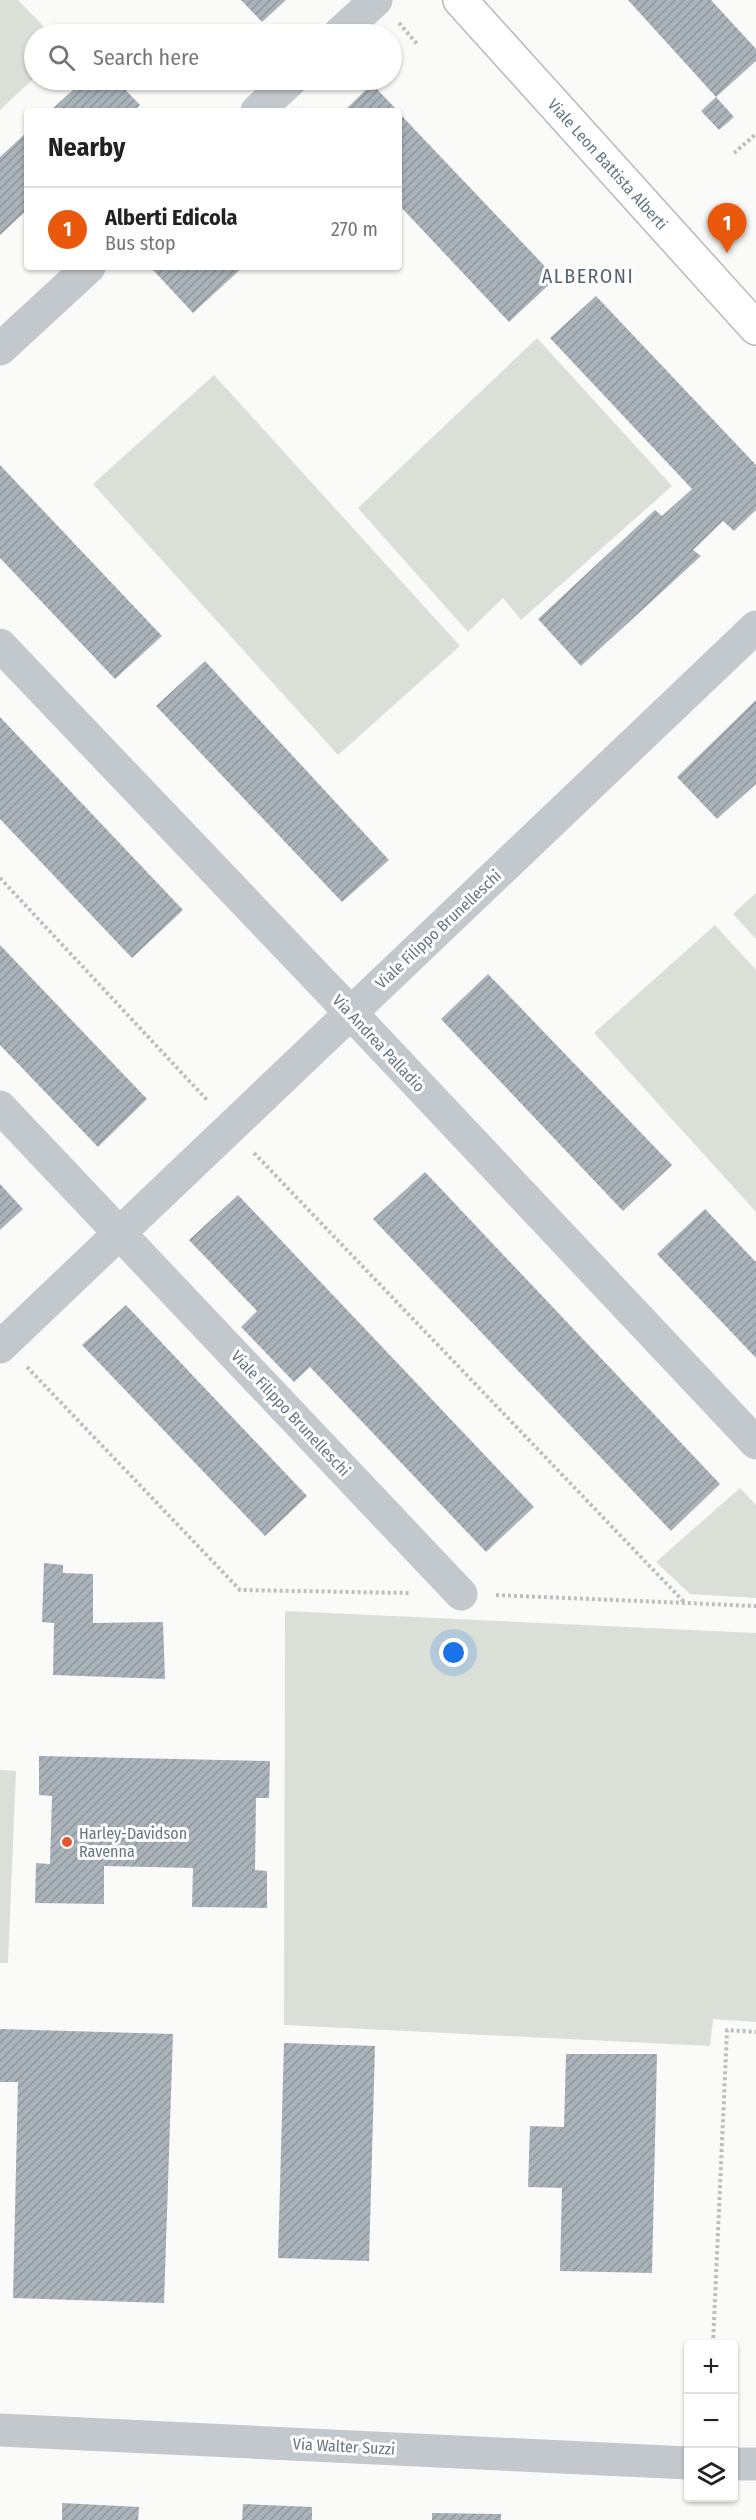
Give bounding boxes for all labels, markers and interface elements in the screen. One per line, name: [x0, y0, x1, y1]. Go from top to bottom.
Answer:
search box: [24, 24, 402, 90]
icon: search: [45, 41, 78, 74]
text: Search here: [93, 44, 199, 71]
street label: Viale Leon Battista Alberti: [544, 95, 671, 234]
text: Nearby: [48, 132, 125, 163]
text: Alberti Edicola: [105, 204, 238, 231]
pin: 1: [708, 204, 746, 253]
text: 1: [63, 217, 72, 241]
text: 270 m: [331, 217, 378, 241]
text: Bus stop: [105, 231, 176, 255]
district label: ALBERONI: [542, 264, 634, 288]
street label: Viale Filippo Brunelleschi: [371, 866, 505, 993]
street label: Via Andrea Palladio: [329, 991, 429, 1096]
street label: Viale Filippo Brunelleschi: [227, 1346, 354, 1480]
your location: [439, 1638, 468, 1667]
place label: Harley-Davidson Ravenna: [79, 1824, 187, 1861]
marker: Harley-Davidson Ravenna: [60, 1835, 74, 1849]
map controls: [684, 2340, 738, 2502]
button: +: [684, 2340, 738, 2394]
button: −: [684, 2394, 738, 2448]
street label: Via Walter Suzzi: [292, 2434, 396, 2459]
button: layers: [684, 2448, 738, 2502]

